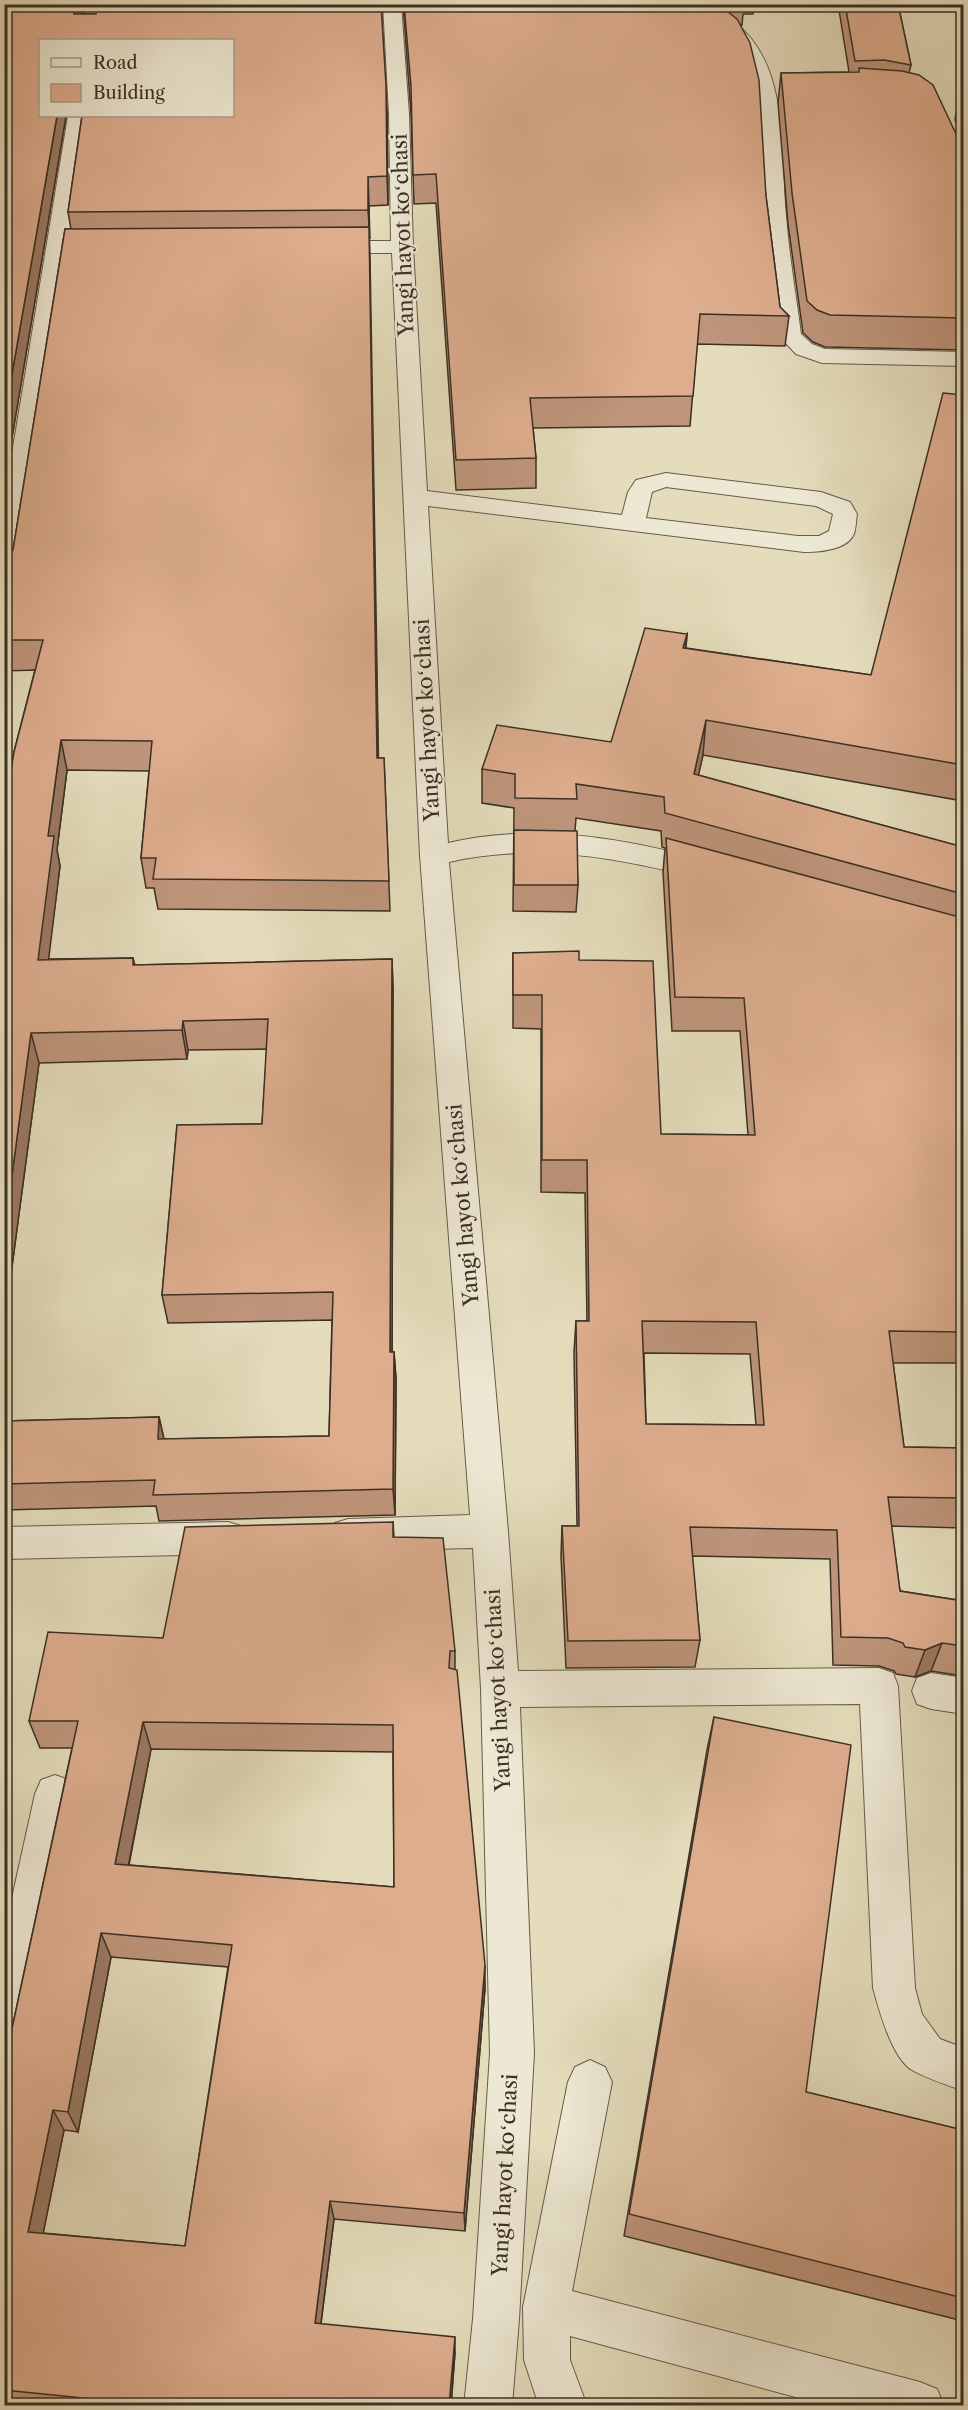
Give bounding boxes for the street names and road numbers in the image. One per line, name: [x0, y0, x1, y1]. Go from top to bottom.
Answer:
street label: Yangi hayot koʻchasi: [386, 133, 419, 338]
street label: Yangi hayot koʻchasi: [409, 618, 444, 823]
street label: Yangi hayot koʻchasi: [441, 1103, 484, 1308]
street label: Yangi hayot koʻchasi: [480, 1588, 515, 1793]
street label: Yangi hayot koʻchasi: [487, 2073, 522, 2278]

